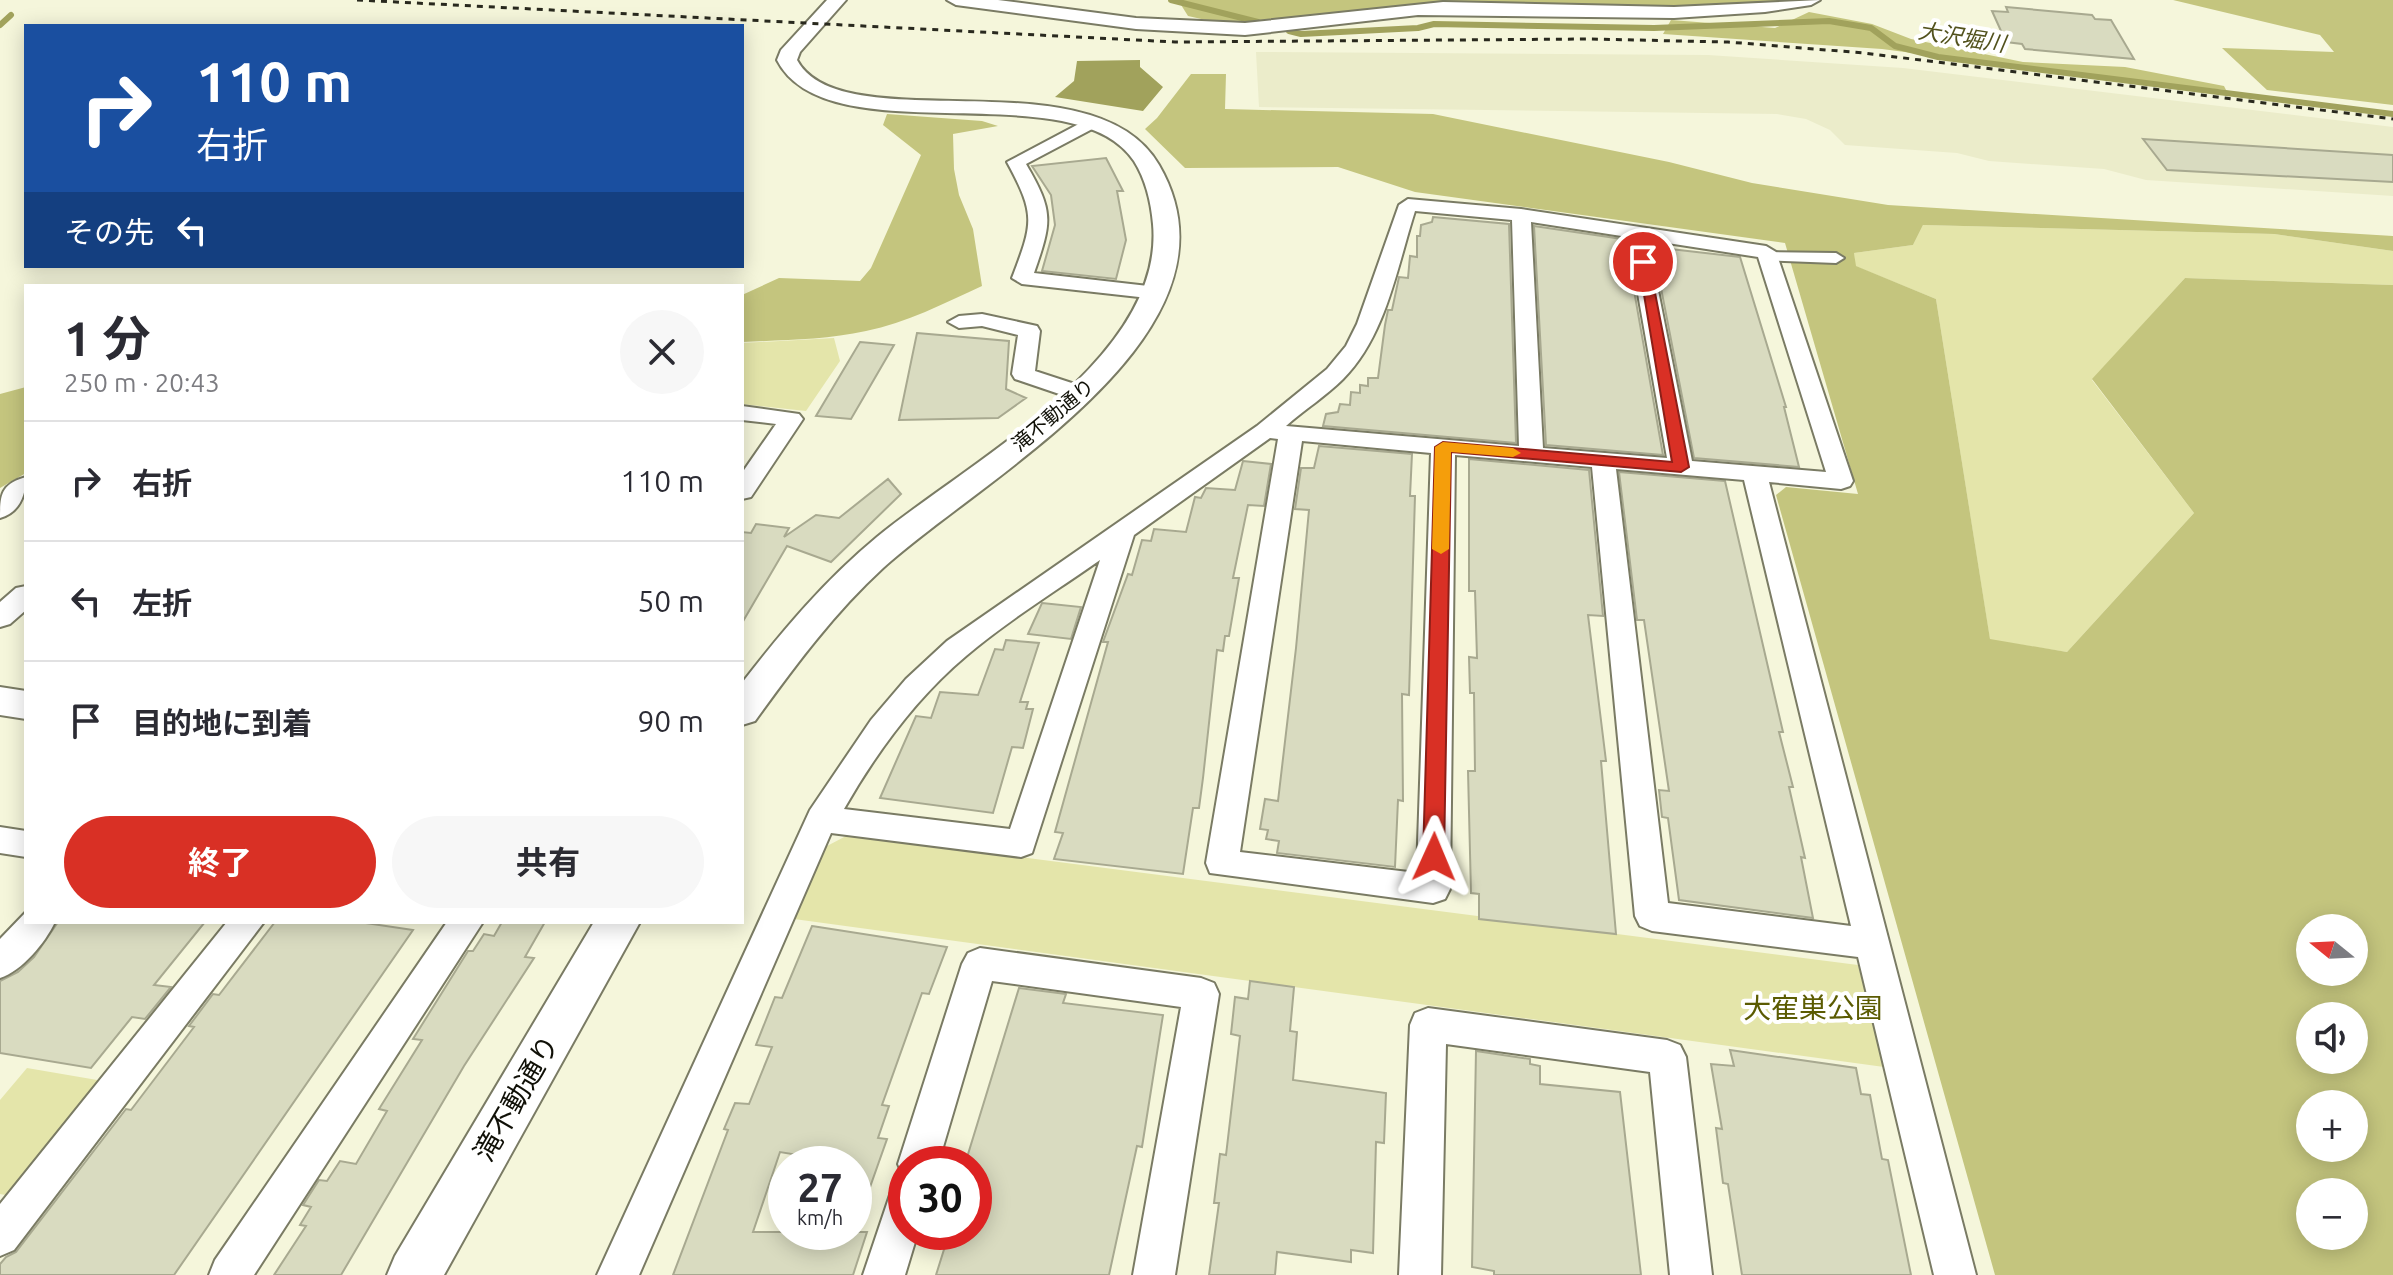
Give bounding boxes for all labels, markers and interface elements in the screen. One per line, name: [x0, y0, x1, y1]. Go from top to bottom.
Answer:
water label: 大沢堀川: [1917, 17, 2009, 56]
text: 110 m: [196, 50, 352, 113]
icon: right: [64, 56, 168, 160]
text: 右折: [196, 124, 268, 165]
icon: left: [170, 208, 214, 252]
text: その先: [64, 215, 154, 249]
pin: [1609, 228, 1677, 296]
icon: arrive: [1621, 240, 1665, 284]
button: close: [620, 310, 704, 394]
text: 1 分: [64, 311, 150, 365]
text: 250 m · 20:43: [64, 368, 220, 397]
street label: 滝不動通り: [1007, 374, 1098, 456]
icon: right: [64, 459, 108, 503]
text: 110 m: [620, 464, 704, 498]
text: 右折: [132, 466, 192, 500]
icon: left: [64, 579, 108, 623]
text: 50 m: [637, 584, 704, 618]
text: 左折: [132, 586, 192, 620]
icon: arrive: [64, 699, 108, 743]
text: 90 m: [637, 704, 704, 738]
text: 目的地に到着: [132, 706, 312, 740]
position arrow: [1392, 815, 1476, 899]
button: 終了: [64, 816, 376, 908]
button: 共有: [392, 816, 704, 908]
north arrow: [2296, 914, 2368, 986]
map controls: [2296, 914, 2368, 1250]
park label: 大寉巣公園: [1743, 992, 1883, 1023]
button: sound: [2296, 1002, 2368, 1074]
street label: 滝不動通り: [467, 1029, 564, 1166]
button: +: [2296, 1090, 2368, 1162]
speed limit sign: 30: [888, 1146, 992, 1250]
text: 27: [797, 1165, 843, 1210]
button: −: [2296, 1178, 2368, 1250]
text: km/h: [797, 1206, 843, 1229]

